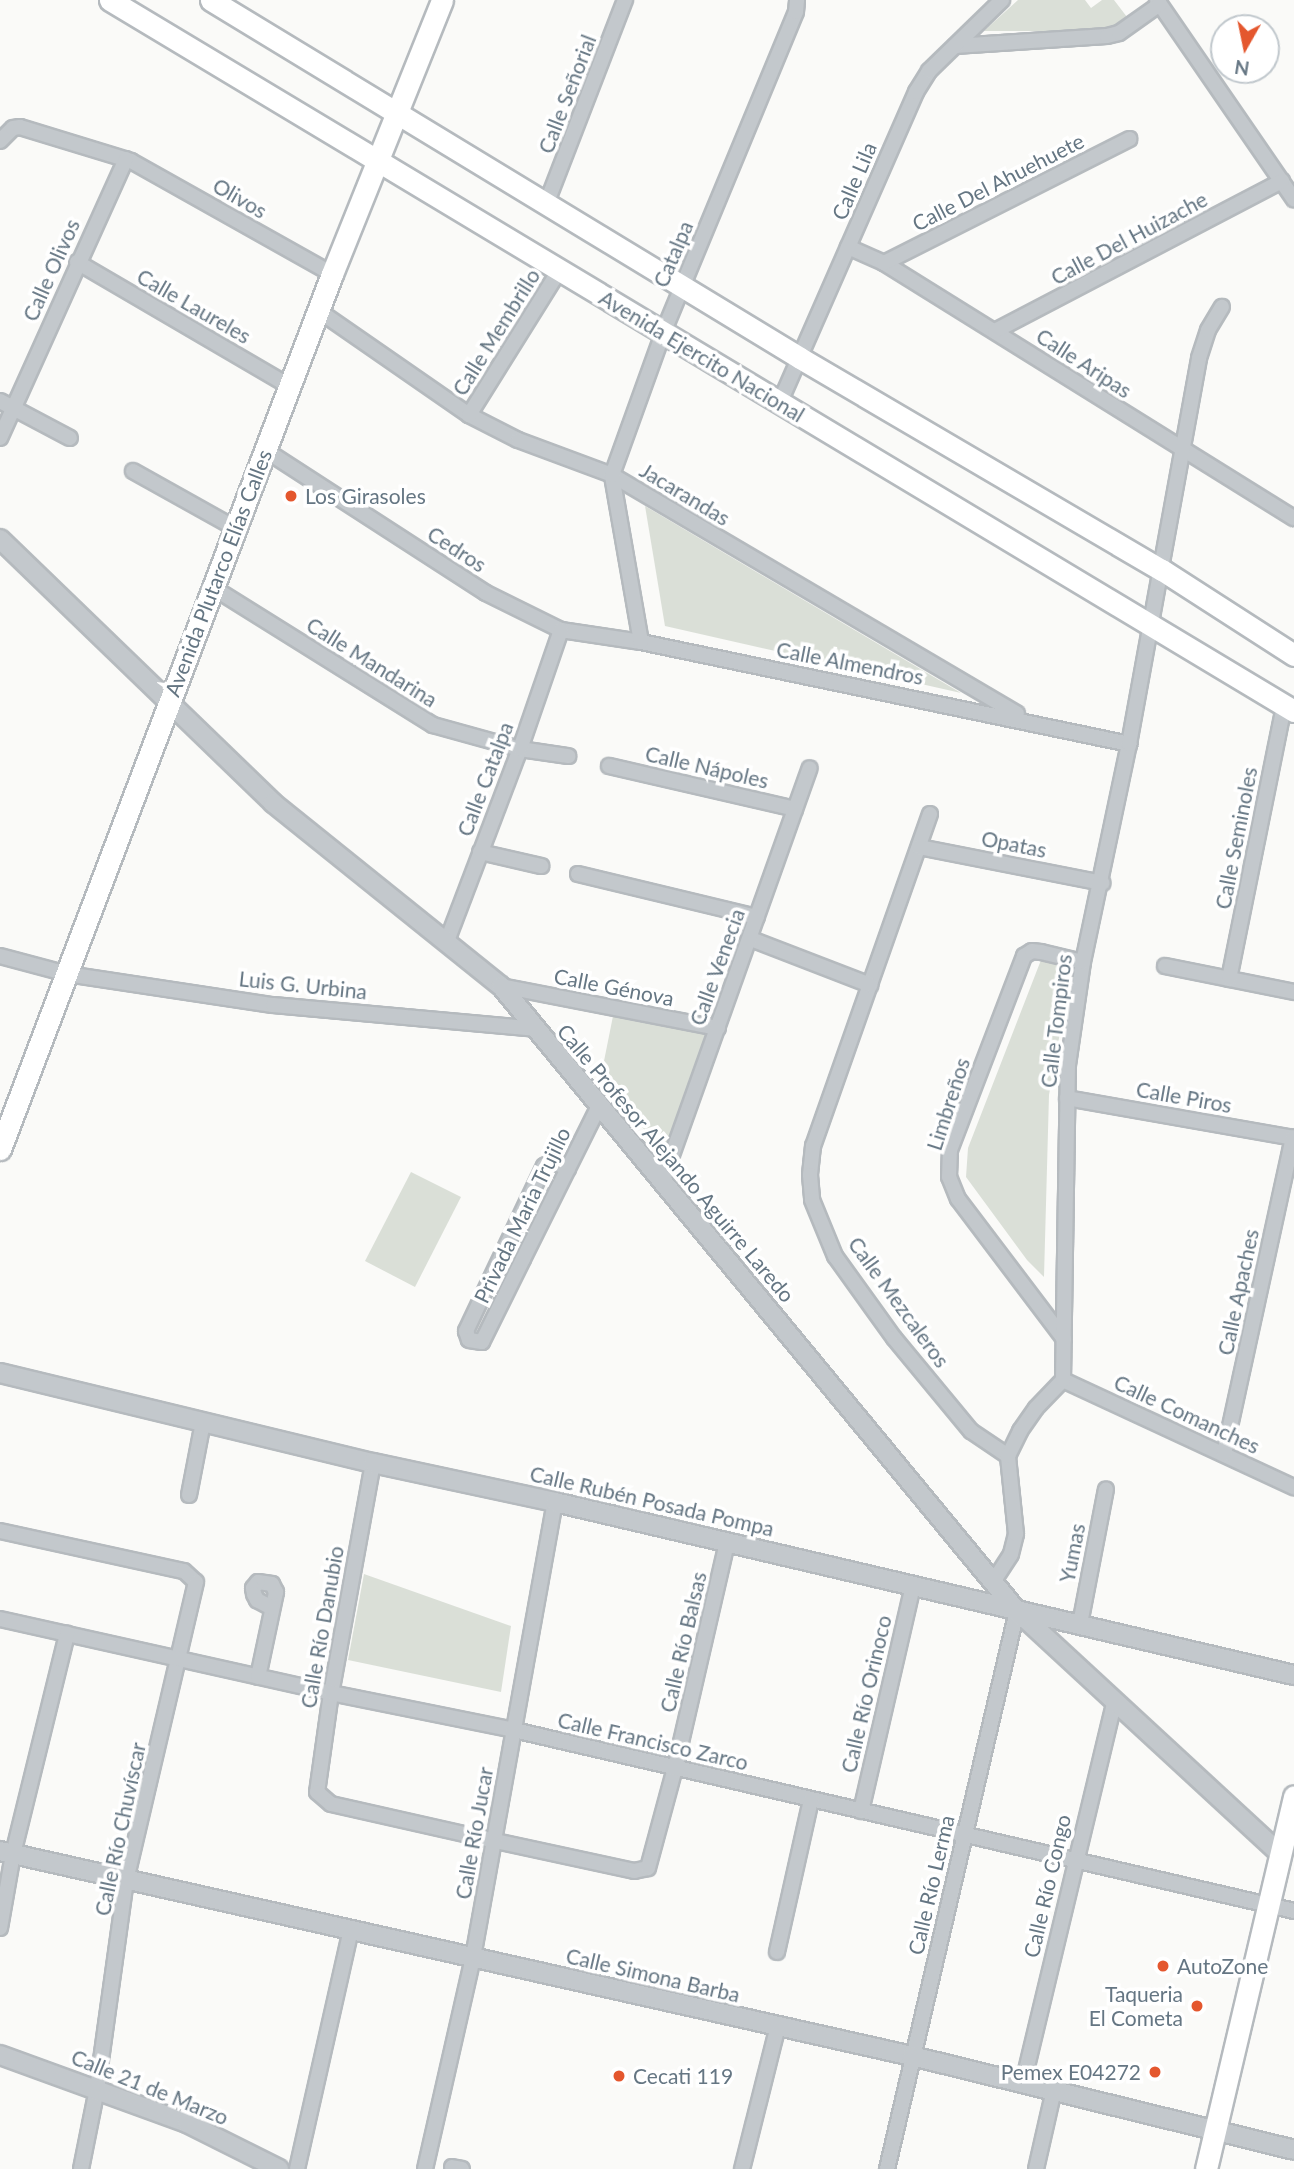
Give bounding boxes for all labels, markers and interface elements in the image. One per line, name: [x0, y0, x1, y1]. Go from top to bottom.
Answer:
north arrow: [1210, 14, 1280, 84]
street label: Calle Señorial: [533, 31, 601, 157]
text: N: [1233, 56, 1251, 81]
street label: Calle Del Ahuehuete: [908, 128, 1088, 236]
street label: Calle Lila: [826, 138, 882, 224]
street label: Olivos: [209, 173, 271, 223]
street label: Calle Del Huizache: [1047, 186, 1211, 290]
street label: Calle Olivos: [17, 215, 85, 325]
street label: Catalpa: [648, 217, 698, 291]
street label: Calle Laureles: [133, 263, 255, 349]
street label: Calle Membrillo: [447, 264, 545, 400]
street label: Avenida Ejercito Nacional: [595, 285, 809, 427]
street label: Calle Aripas: [1031, 323, 1137, 403]
street label: Avenida Plutarco Elías Calles: [159, 446, 277, 700]
street label: Jacarandas: [636, 457, 734, 531]
place label: Los Girasoles: [305, 483, 426, 509]
marker: Los Girasoles: [283, 488, 299, 504]
street label: Cedros: [423, 521, 491, 577]
street label: Calle Mandarina: [302, 612, 442, 712]
street label: Calle Almendros: [774, 636, 926, 690]
street label: Calle Catalpa: [452, 718, 518, 840]
street label: Calle Nápoles: [643, 741, 771, 793]
street label: Calle Seminoles: [1210, 765, 1262, 911]
street label: Opatas: [979, 825, 1049, 863]
street label: Calle Venecia: [684, 905, 750, 1029]
street label: Calle Tompiros: [1035, 953, 1077, 1089]
street label: Calle Génova: [552, 963, 676, 1011]
street label: Luis G. Urbina: [238, 966, 368, 1004]
street label: Calle Profesor Alejando Aguirre Laredo: [552, 1018, 800, 1308]
street label: Limbreños: [921, 1055, 975, 1153]
street label: Calle Piros: [1134, 1076, 1234, 1118]
street label: Privada Maria Trujillo: [468, 1123, 576, 1307]
street label: Calle Apaches: [1212, 1226, 1264, 1358]
street label: Calle Mezcaleros: [843, 1232, 955, 1372]
street label: Calle Comanches: [1110, 1369, 1264, 1459]
street label: Calle Rubén Posada Pompa: [528, 1461, 776, 1541]
street label: Yumas: [1054, 1521, 1090, 1585]
street label: Calle Río Danubio: [295, 1544, 349, 1710]
street label: Calle Río Balsas: [655, 1569, 711, 1715]
street label: Calle Río Orinoco: [836, 1613, 896, 1775]
street label: Calle Francisco Zarco: [555, 1707, 751, 1775]
street label: Calle Río Chuvíscar: [89, 1740, 151, 1918]
street label: Calle Río Jucar: [450, 1765, 498, 1901]
street label: Calle Río Congo: [1018, 1812, 1076, 1960]
street label: Calle Río Lerma: [903, 1813, 959, 1957]
street label: Calle Simona Barba: [564, 1943, 742, 2007]
place label: AutoZone: [1177, 1953, 1268, 1979]
marker: AutoZone: [1155, 1958, 1171, 1974]
place label: Taqueria El Cometa: [1089, 1981, 1183, 2031]
marker: Taqueria El Cometa: [1189, 1998, 1205, 2014]
street label: Calle 21 de Marzo: [68, 2044, 232, 2130]
place label: Pemex E04272: [1001, 2059, 1141, 2085]
place label: Cecati 119: [633, 2063, 733, 2089]
marker: Pemex E04272: [1147, 2064, 1163, 2080]
marker: Cecati 119: [611, 2068, 627, 2084]

